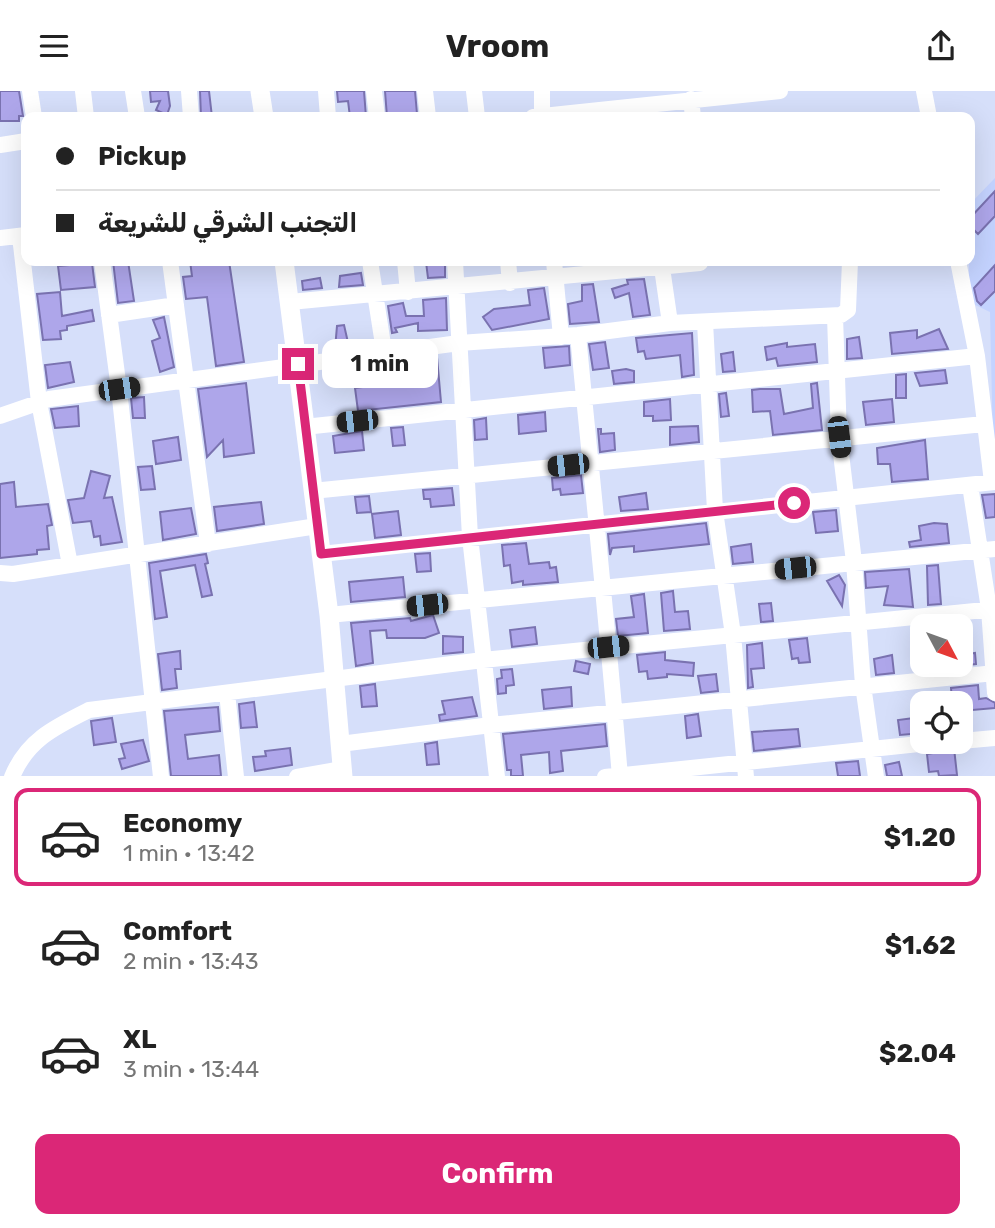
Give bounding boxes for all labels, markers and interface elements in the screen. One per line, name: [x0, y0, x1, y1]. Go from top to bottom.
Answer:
icon: menu: [35, 27, 73, 65]
text: Vroom: [446, 27, 549, 65]
icon: share: [922, 27, 960, 65]
text: Pickup: [98, 141, 187, 172]
text: التجنب الشرقي للشريعة: [98, 208, 357, 239]
callout: 1 min: [322, 339, 438, 389]
route end: [282, 348, 314, 380]
text: 1 min: [351, 349, 409, 377]
car: [97, 376, 142, 402]
car: [336, 408, 379, 434]
car: [827, 415, 852, 459]
car: [547, 452, 590, 478]
route start: [778, 487, 810, 519]
car: [774, 555, 817, 581]
car: [406, 592, 449, 618]
north arrow: [910, 614, 973, 677]
map controls: [910, 614, 973, 754]
car: [587, 634, 630, 660]
button: locate: [910, 691, 973, 754]
icon: car: [39, 806, 102, 869]
text: Economy: [123, 808, 242, 839]
text: $1.20: [884, 822, 956, 853]
text: 1 min · 13:42: [123, 839, 255, 867]
icon: car: [39, 914, 102, 977]
text: Comfort: [123, 916, 232, 947]
text: $1.62: [885, 930, 956, 961]
text: 2 min · 13:43: [123, 947, 259, 975]
icon: car: [39, 1022, 102, 1085]
text: XL: [123, 1024, 156, 1055]
text: $2.04: [879, 1038, 956, 1069]
text: 3 min · 13:44: [123, 1055, 259, 1083]
button: Confirm: [35, 1134, 960, 1214]

